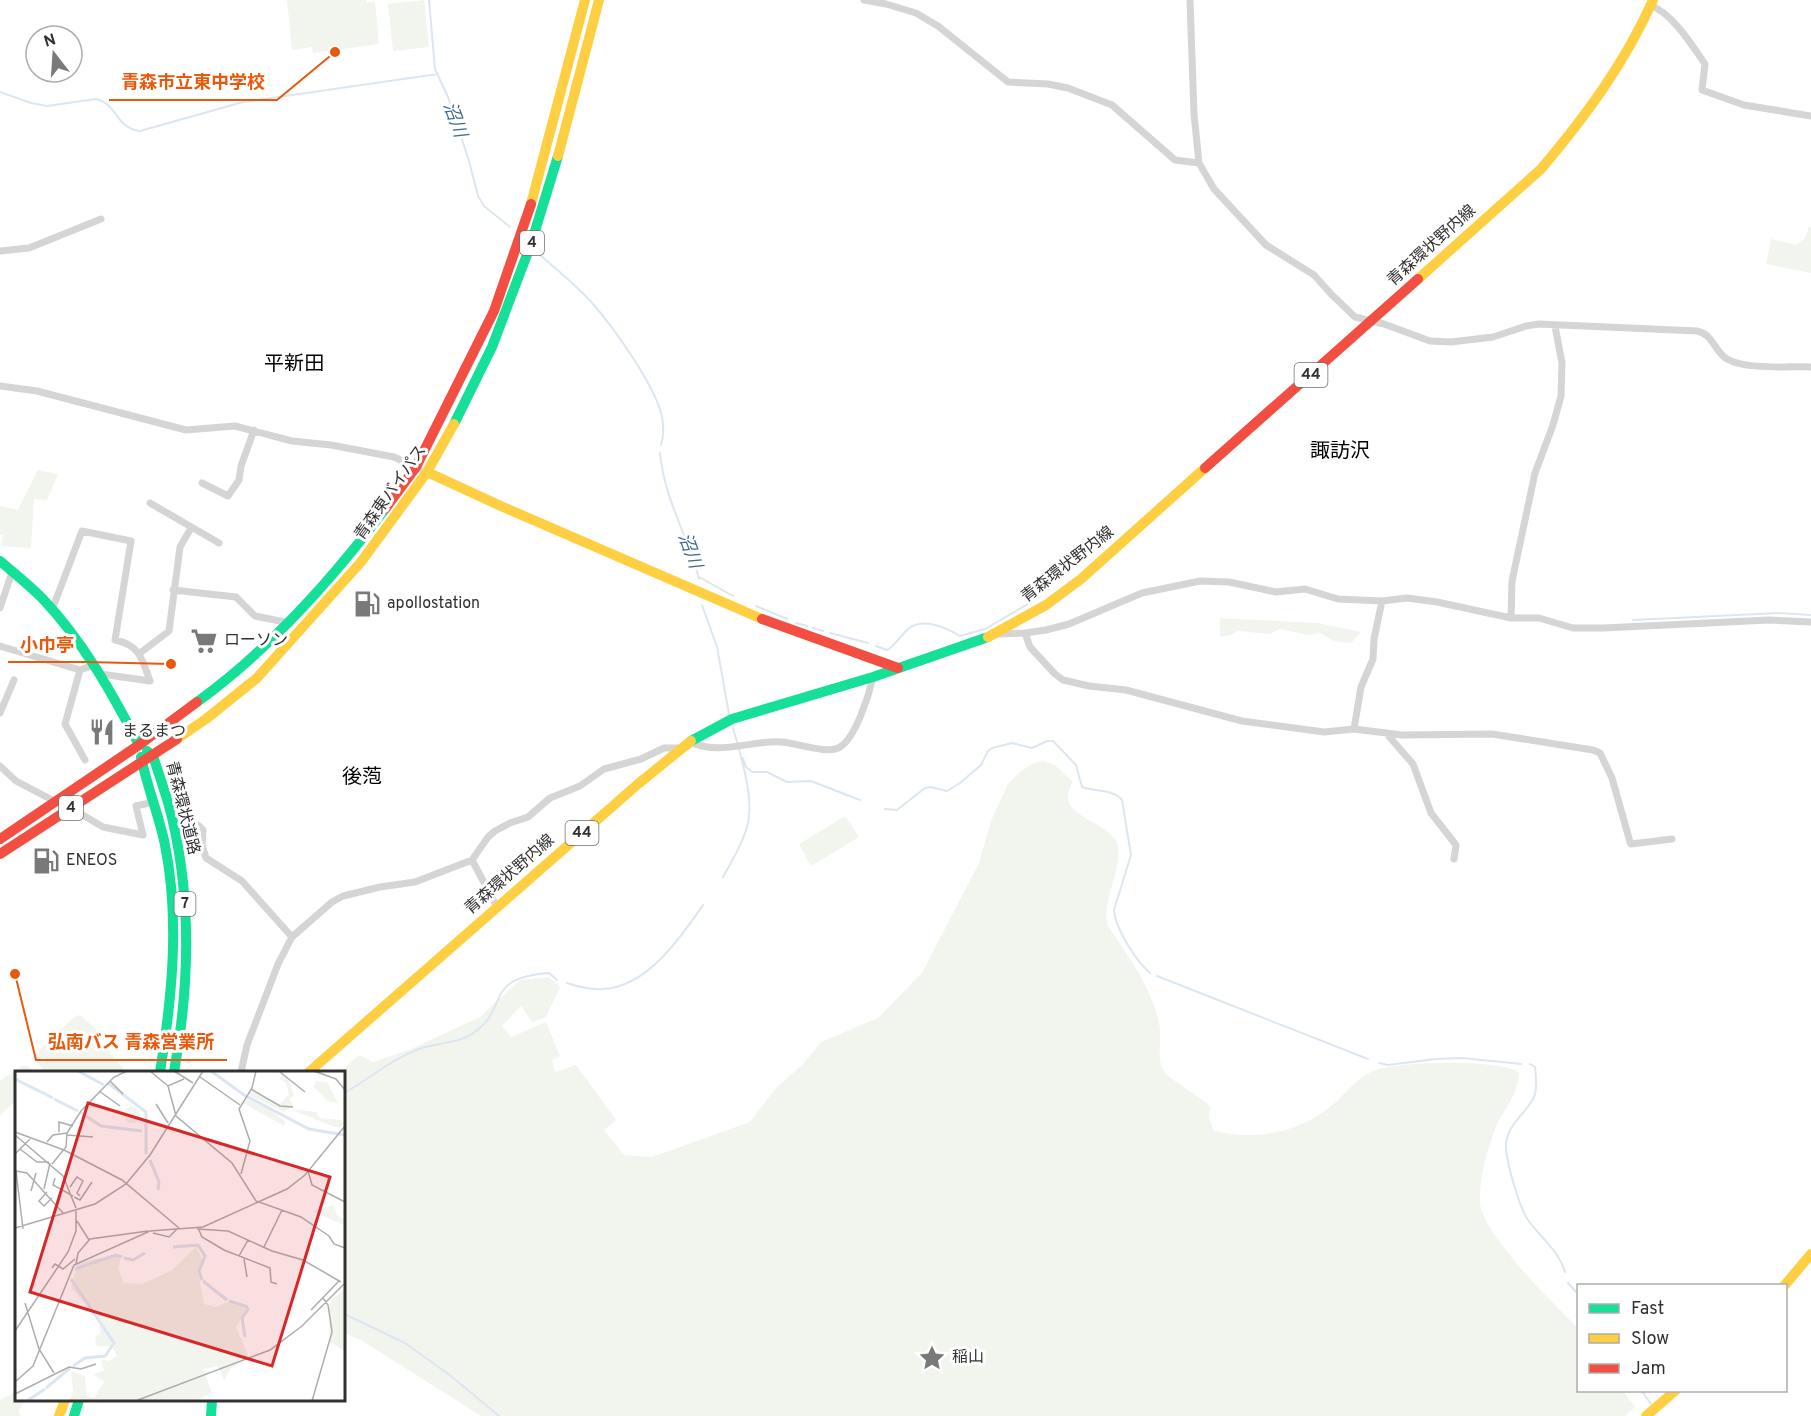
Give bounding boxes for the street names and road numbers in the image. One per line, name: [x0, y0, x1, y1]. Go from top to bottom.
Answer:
street label: 青森環状野内線: [1384, 201, 1480, 291]
road number: 4: [520, 231, 544, 255]
road number: 44: [1294, 363, 1328, 387]
street label: 青森東バイパス: [351, 442, 431, 544]
street label: 青森環状野内線: [1018, 523, 1118, 607]
street label: 青森環状道路: [161, 759, 203, 857]
road number: 4: [59, 796, 83, 820]
road number: 44: [566, 821, 598, 845]
street label: 青森環状野内線: [461, 831, 559, 919]
road number: 7: [174, 892, 195, 916]

